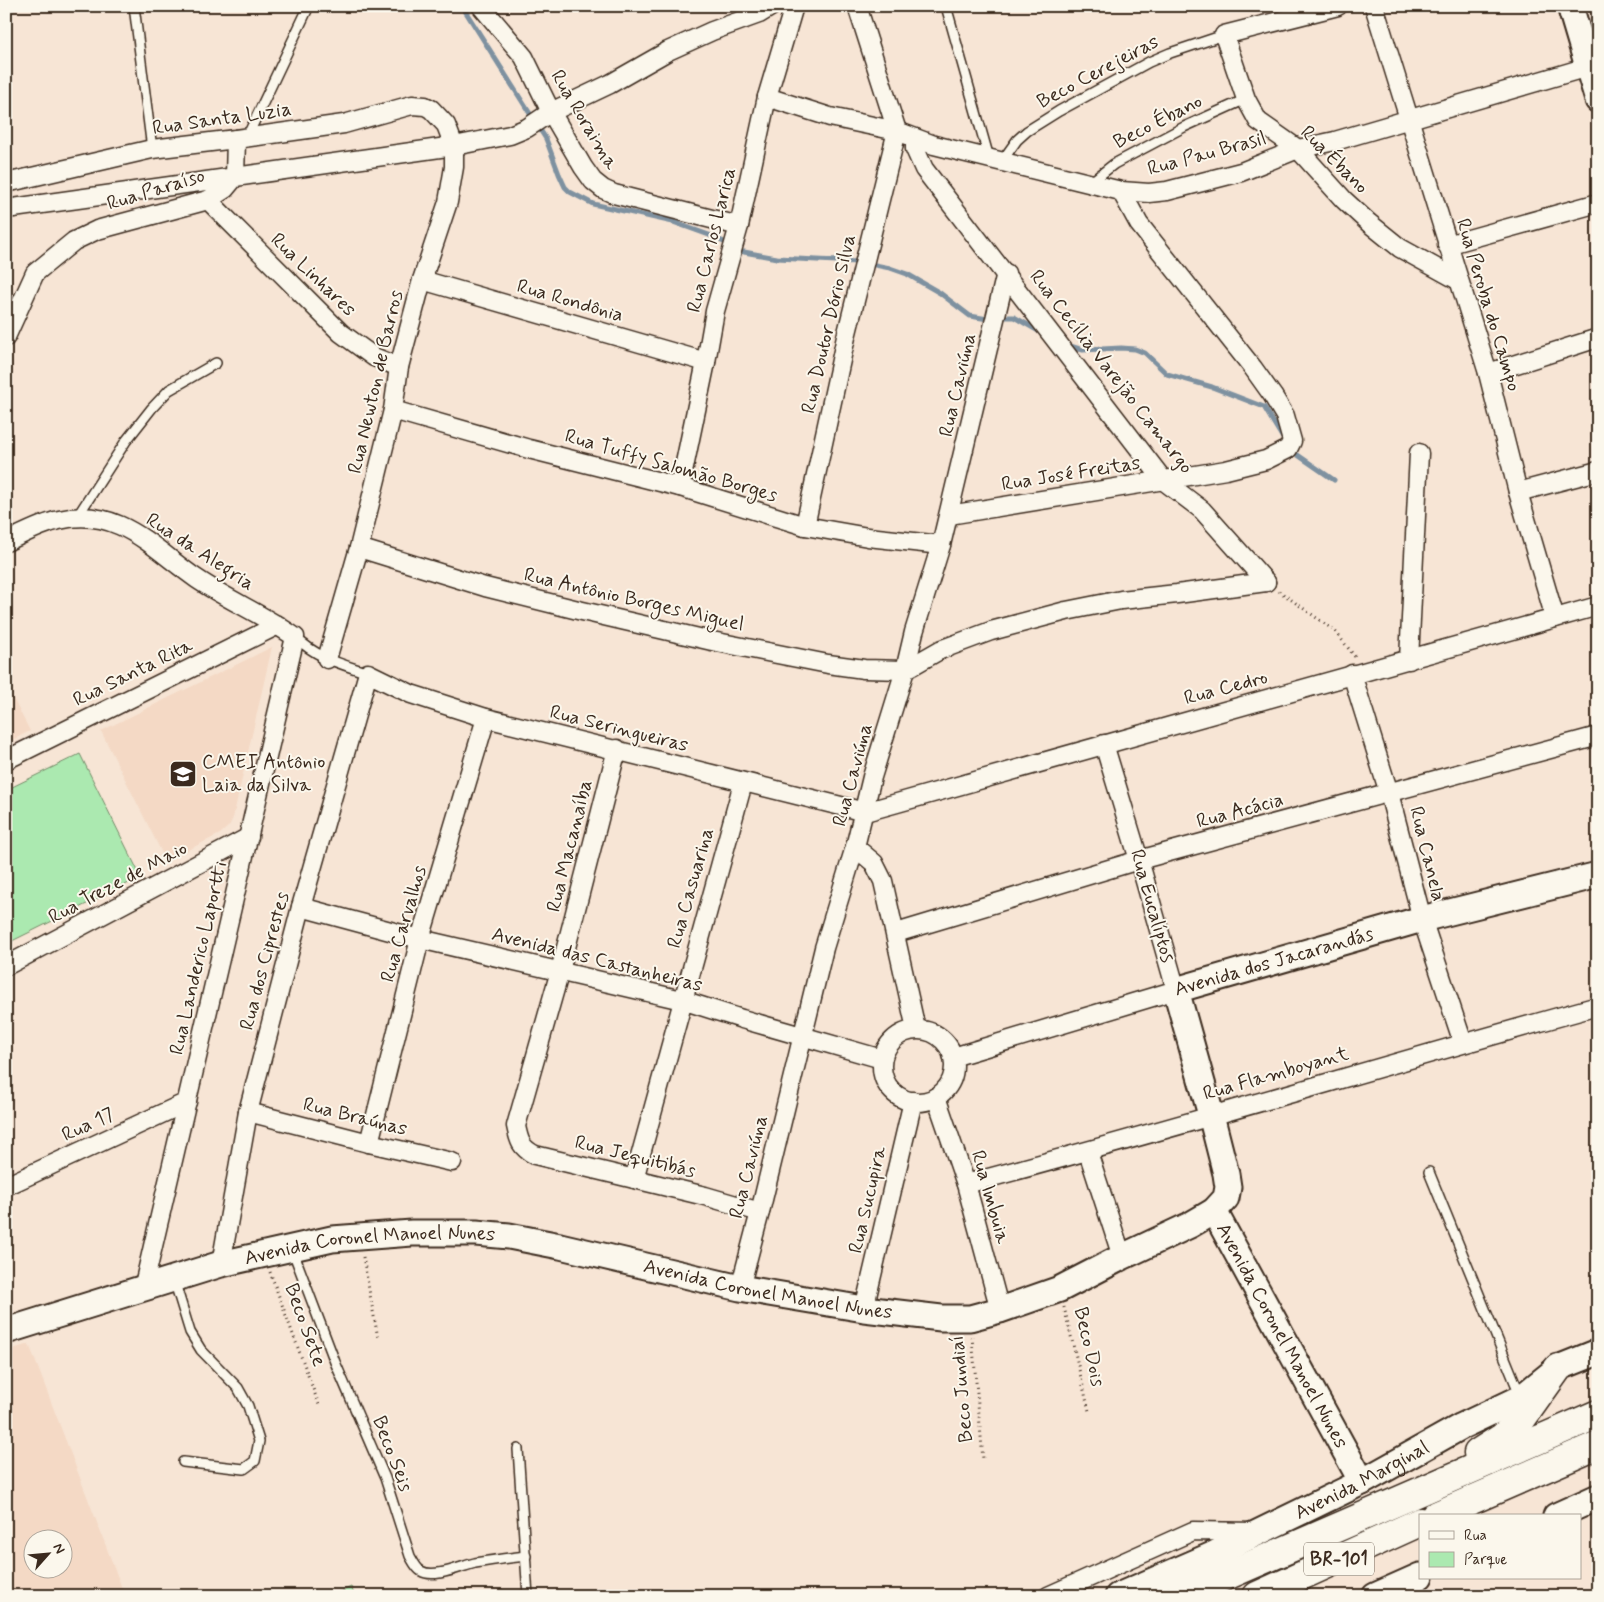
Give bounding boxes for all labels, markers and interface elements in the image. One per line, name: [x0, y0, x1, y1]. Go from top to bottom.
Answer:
street label: Beco Cerejeiras: [1032, 28, 1164, 115]
street label: Rua Roraima: [544, 65, 625, 176]
street label: Beco Ébano: [1109, 88, 1207, 156]
street label: Rua Santa Luzia: [151, 96, 293, 142]
street label: Rua Ébano: [1294, 120, 1374, 200]
street label: Rua Pau Brasil: [1145, 125, 1269, 183]
street label: Rua Paraíso: [104, 162, 208, 218]
street label: Rua Carlos Larica: [681, 165, 743, 315]
street label: Rua Peroba do Campo: [1449, 215, 1527, 395]
street label: Rua Linhares: [264, 227, 362, 323]
street label: Rua Doutor Dório Silva: [795, 232, 863, 416]
street label: Rua Cecília Varejão Camargo: [1023, 264, 1199, 480]
street label: Rua Rondônia: [513, 273, 627, 329]
street label: Rua Newton de Barros: [342, 288, 410, 476]
street label: Rua Caviúna: [933, 330, 983, 440]
street label: Rua Tuffy Salomão Borges: [561, 423, 781, 510]
street label: Rua José Freitas: [1000, 450, 1142, 498]
street label: Rua da Alegria: [139, 507, 260, 599]
street label: Rua Antônio Borges Miguel: [521, 562, 747, 639]
street label: Rua Santa Rita: [69, 632, 198, 714]
street label: Rua Cedro: [1181, 664, 1271, 712]
street label: Rua Seringueiras: [547, 699, 691, 759]
street label: Rua Caviúna: [826, 720, 880, 830]
place label: CMEI Antônio Laia da Silva: [202, 749, 325, 799]
school or university icon: CMEI Antônio Laia da Silva: [168, 759, 198, 789]
street label: Rua Macanaíba: [541, 777, 599, 915]
street label: Rua Acácia: [1194, 786, 1286, 836]
street label: Rua Canela: [1402, 804, 1452, 904]
street label: Rua Casuarina: [661, 825, 721, 951]
street label: Rua Treze de Maio: [44, 835, 192, 931]
street label: Rua Eucalíptos: [1123, 846, 1181, 966]
street label: Rua Landerico Laportti: [164, 858, 234, 1058]
street label: Rua Carvalhos: [374, 862, 434, 986]
street label: Rua dos Ciprestes: [234, 889, 297, 1033]
street label: Avenida das Castanheiras: [489, 921, 705, 999]
street label: Avenida dos Jacarandás: [1171, 921, 1377, 1003]
street label: Rua Flamboyant: [1200, 1040, 1352, 1108]
street label: Rua Braúnas: [300, 1091, 410, 1143]
street label: Rua 17: [57, 1101, 119, 1149]
street label: Rua Caviúna: [723, 1112, 775, 1222]
street label: Rua Jequitibás: [572, 1129, 698, 1185]
street label: Rua Sucupira: [843, 1143, 894, 1256]
street label: Rua Imbuia: [964, 1147, 1016, 1248]
street label: Avenida Coronel Manoel Nunes: [1210, 1218, 1355, 1453]
street label: Avenida Coronel Manoel Nunes: [242, 1220, 497, 1272]
street label: Avenida Coronel Manoel Nunes: [641, 1252, 894, 1326]
street label: Beco Sete: [278, 1280, 332, 1370]
street label: Beco Dois: [1067, 1305, 1111, 1390]
street label: Beco Jundiaí: [944, 1334, 980, 1444]
street label: Beco Seis: [365, 1412, 419, 1496]
street label: Avenida Marginal: [1290, 1434, 1434, 1526]
legend: [1419, 1514, 1582, 1580]
text: Rua: [1464, 1526, 1487, 1546]
north arrow: [22, 1530, 72, 1580]
text: N: [49, 1540, 69, 1557]
road number: BR-101: [1304, 1542, 1374, 1576]
text: Parque: [1464, 1550, 1507, 1570]

